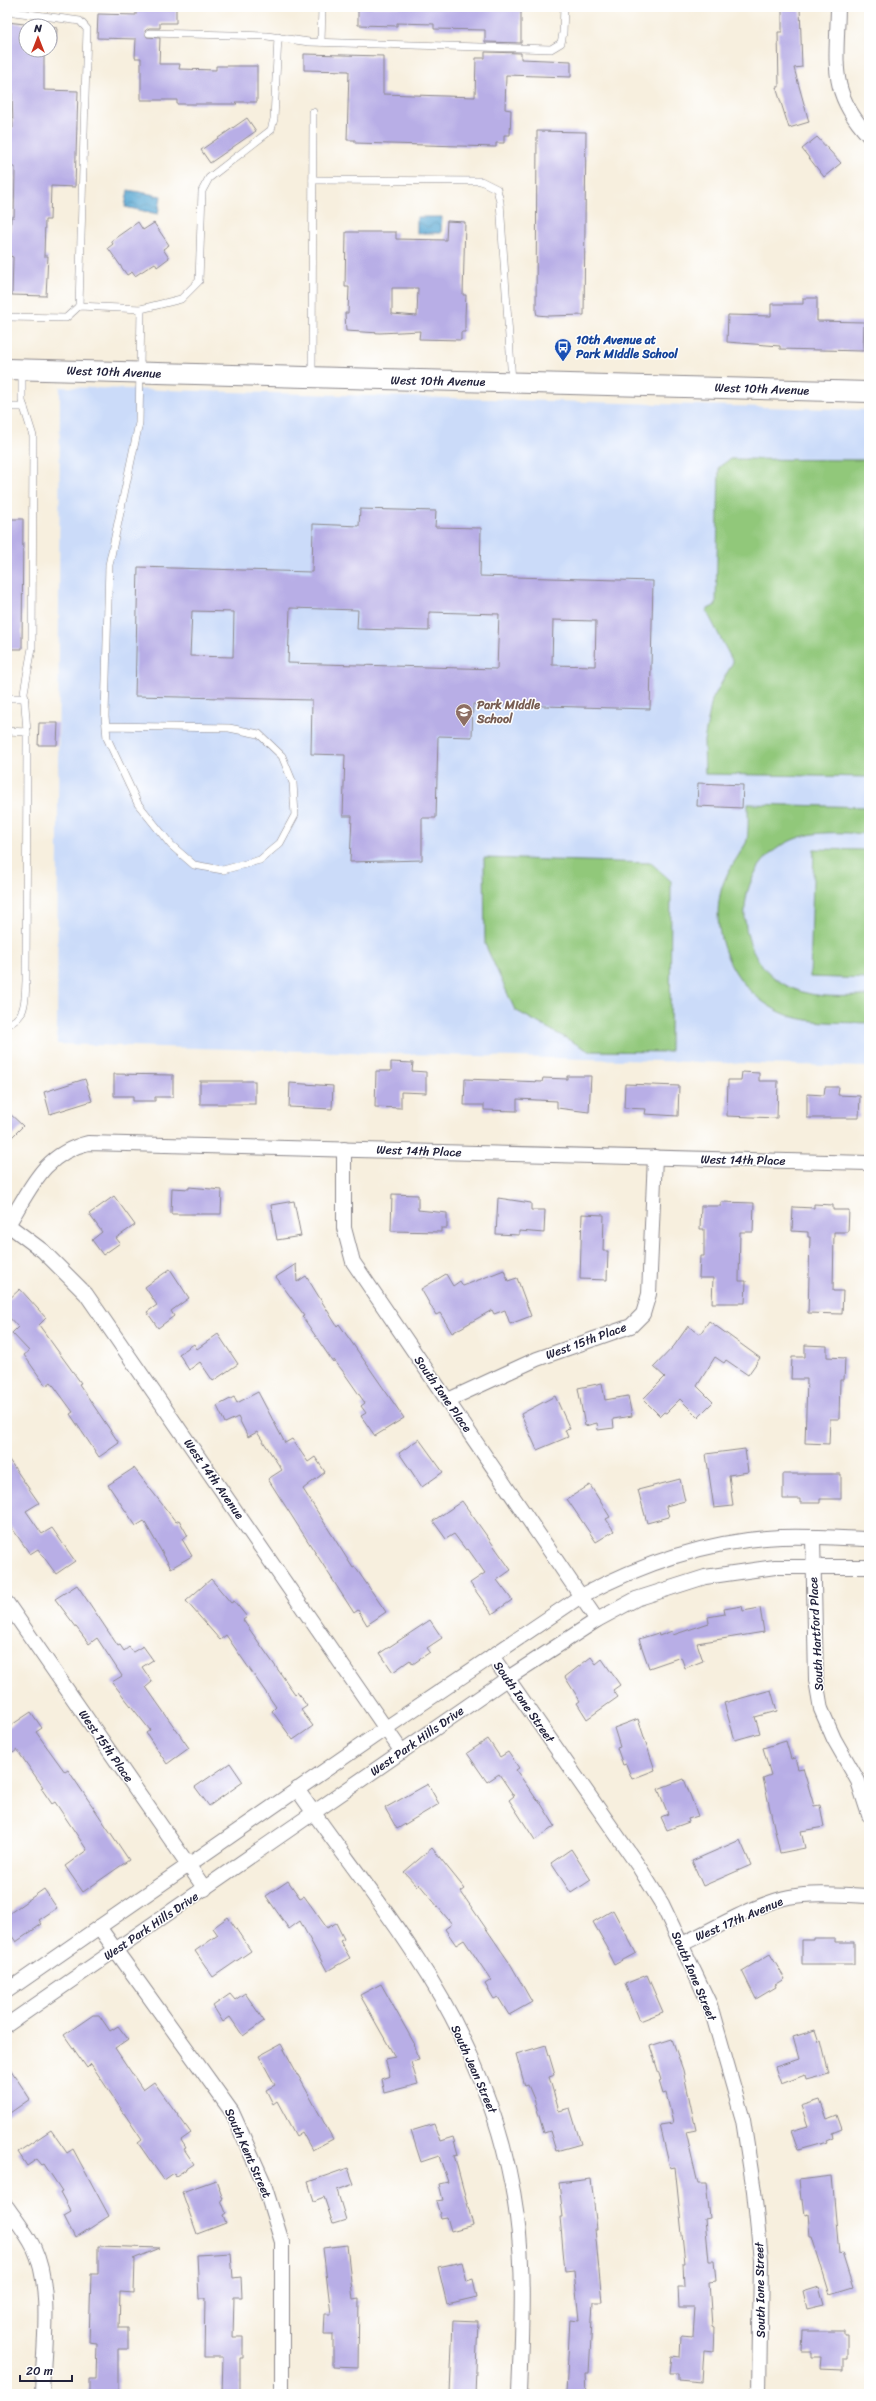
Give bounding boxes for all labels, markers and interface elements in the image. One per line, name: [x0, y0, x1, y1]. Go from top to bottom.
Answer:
north arrow: [18, 18, 58, 58]
text: N: [33, 19, 42, 38]
place label: 10th Avenue at Park Middle School: [576, 329, 678, 365]
bus stop icon: 10th Avenue at Park Middle School: [553, 337, 573, 362]
street label: West 10th Avenue: [66, 359, 162, 385]
street label: West 10th Avenue: [390, 369, 486, 393]
street label: West 10th Avenue: [714, 376, 810, 402]
place label: Park Middle School: [476, 694, 540, 730]
school or university icon: Park Middle School: [454, 702, 474, 727]
street label: West 14th Place: [376, 1139, 462, 1163]
street label: West 14th Place: [700, 1148, 786, 1172]
street label: West 15th Place: [542, 1316, 630, 1366]
street label: South Ione Place: [408, 1351, 478, 1437]
street label: West 14th Avenue: [178, 1434, 250, 1524]
street label: South Hartford Place: [802, 1577, 830, 1691]
street label: South Ione Street: [488, 1656, 561, 1748]
street label: West Park Hills Drive: [365, 1700, 469, 1782]
street label: West 15th Place: [73, 1705, 139, 1787]
street label: West Park Hills Drive: [99, 1886, 203, 1966]
street label: West 17th Avenue: [691, 1890, 787, 1947]
street label: South Ione Street: [665, 1928, 723, 2025]
street label: South Jean Street: [445, 2021, 504, 2118]
street label: South Kent Street: [218, 2104, 278, 2202]
street label: South Ione Street: [748, 2241, 772, 2338]
scale bar: [20, 2357, 72, 2383]
text: 20 m: [26, 2360, 53, 2382]

